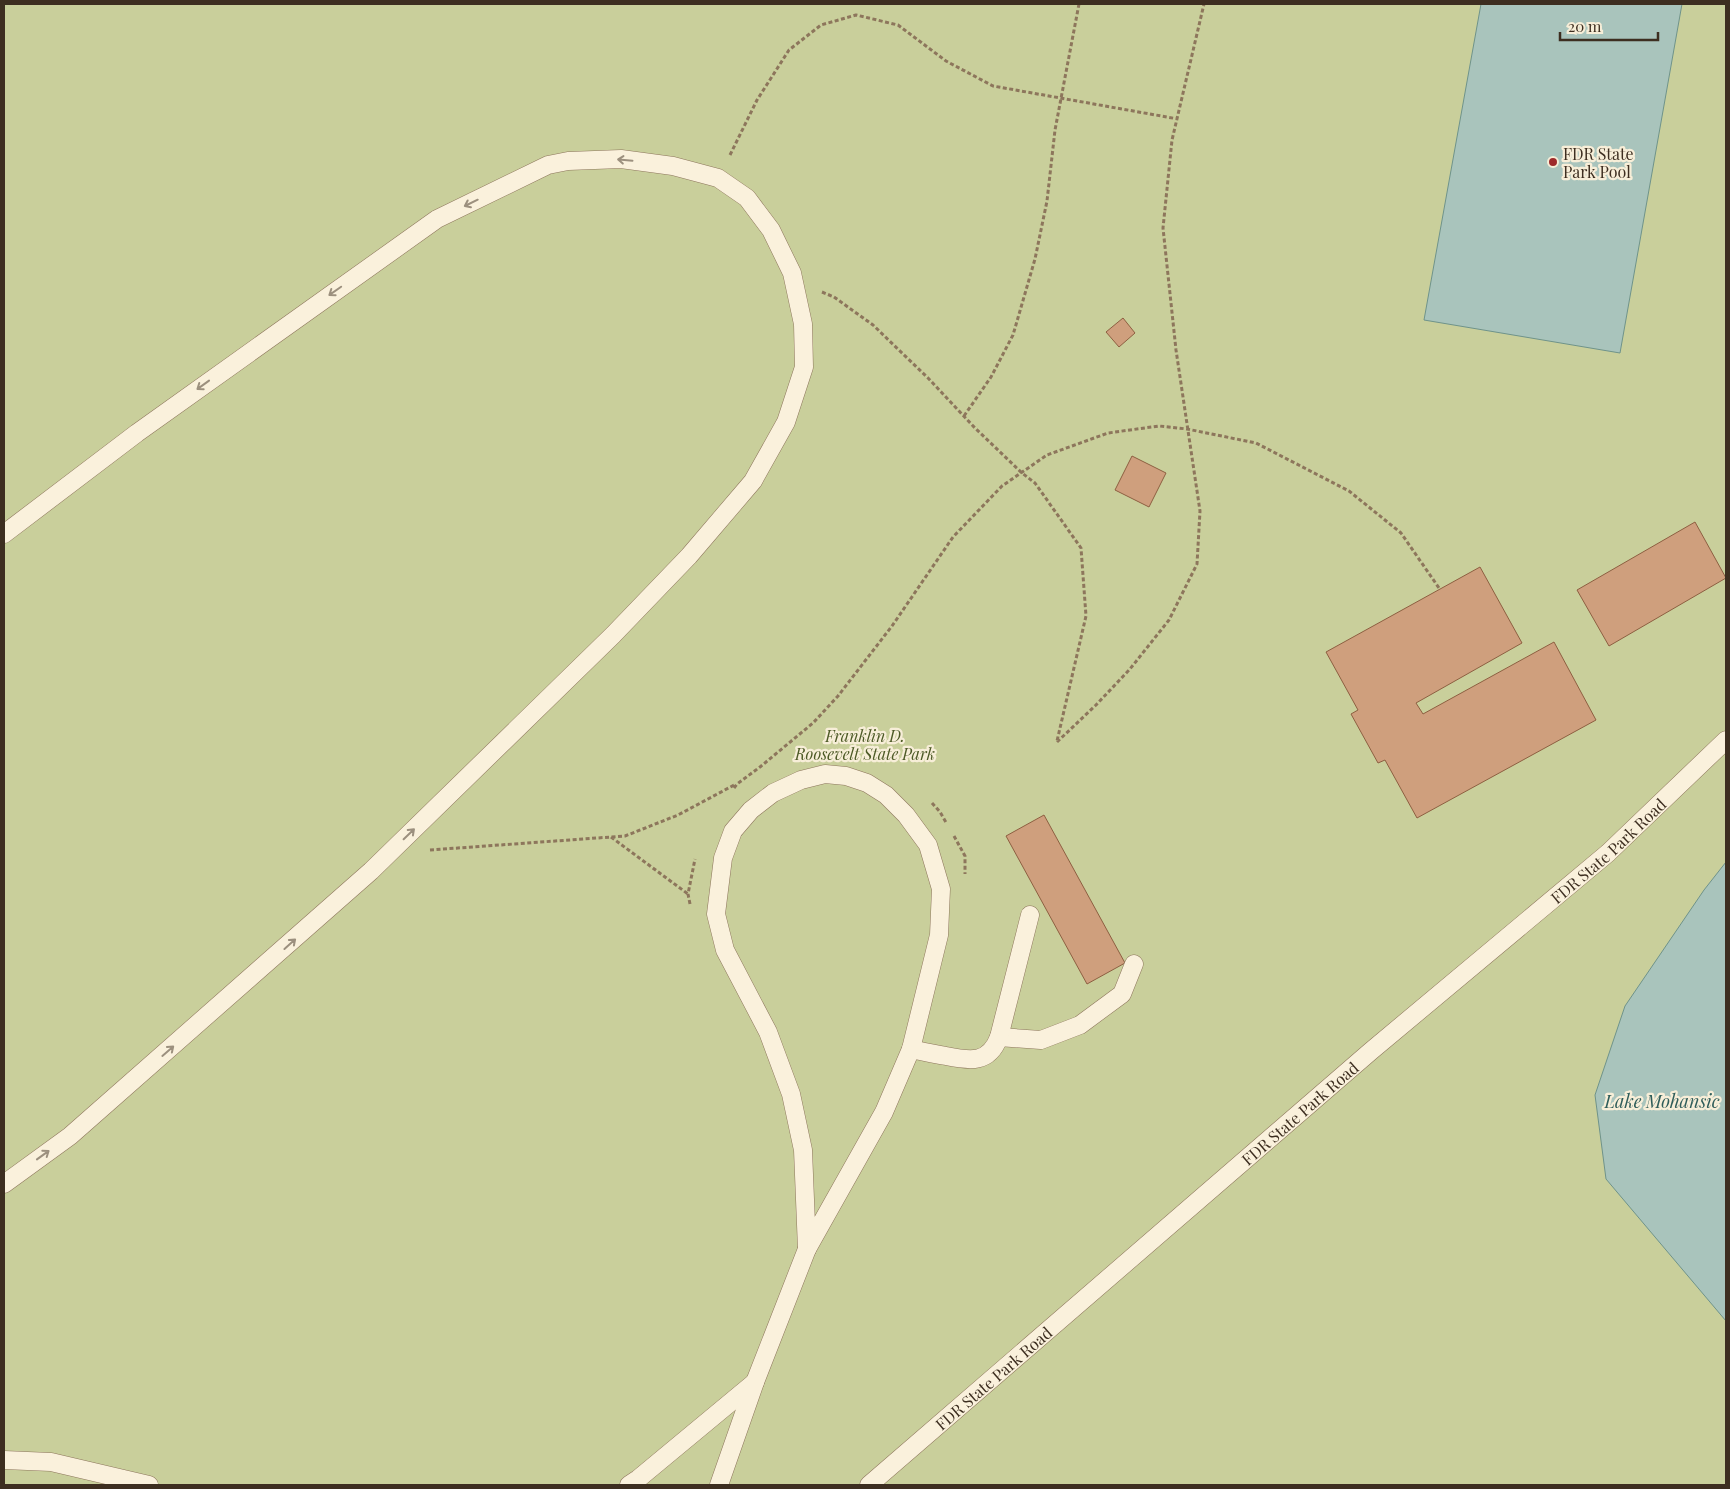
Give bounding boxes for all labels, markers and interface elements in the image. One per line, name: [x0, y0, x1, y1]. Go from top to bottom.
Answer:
scale bar: [1560, 10, 1658, 42]
text: 20 m: [1568, 16, 1602, 36]
place label: FDR State Park Pool: [1563, 143, 1634, 182]
one-way arrow: [617, 155, 633, 164]
marker: FDR State Park Pool: [1547, 156, 1559, 168]
one-way arrow: [464, 198, 479, 208]
one-way arrow: [329, 286, 343, 296]
one-way arrow: [196, 380, 210, 390]
park label: Franklin D. Roosevelt State Park: [794, 725, 935, 764]
street label: FDR State Park Road: [1546, 793, 1670, 907]
one-way arrow: [403, 828, 416, 840]
one-way arrow: [283, 938, 296, 950]
one-way arrow: [161, 1045, 174, 1057]
street label: FDR State Park Road: [1237, 1057, 1362, 1169]
water label: Lake Mohansic: [1603, 1089, 1720, 1113]
one-way arrow: [36, 1150, 49, 1161]
street label: FDR State Park Road: [930, 1321, 1056, 1434]

